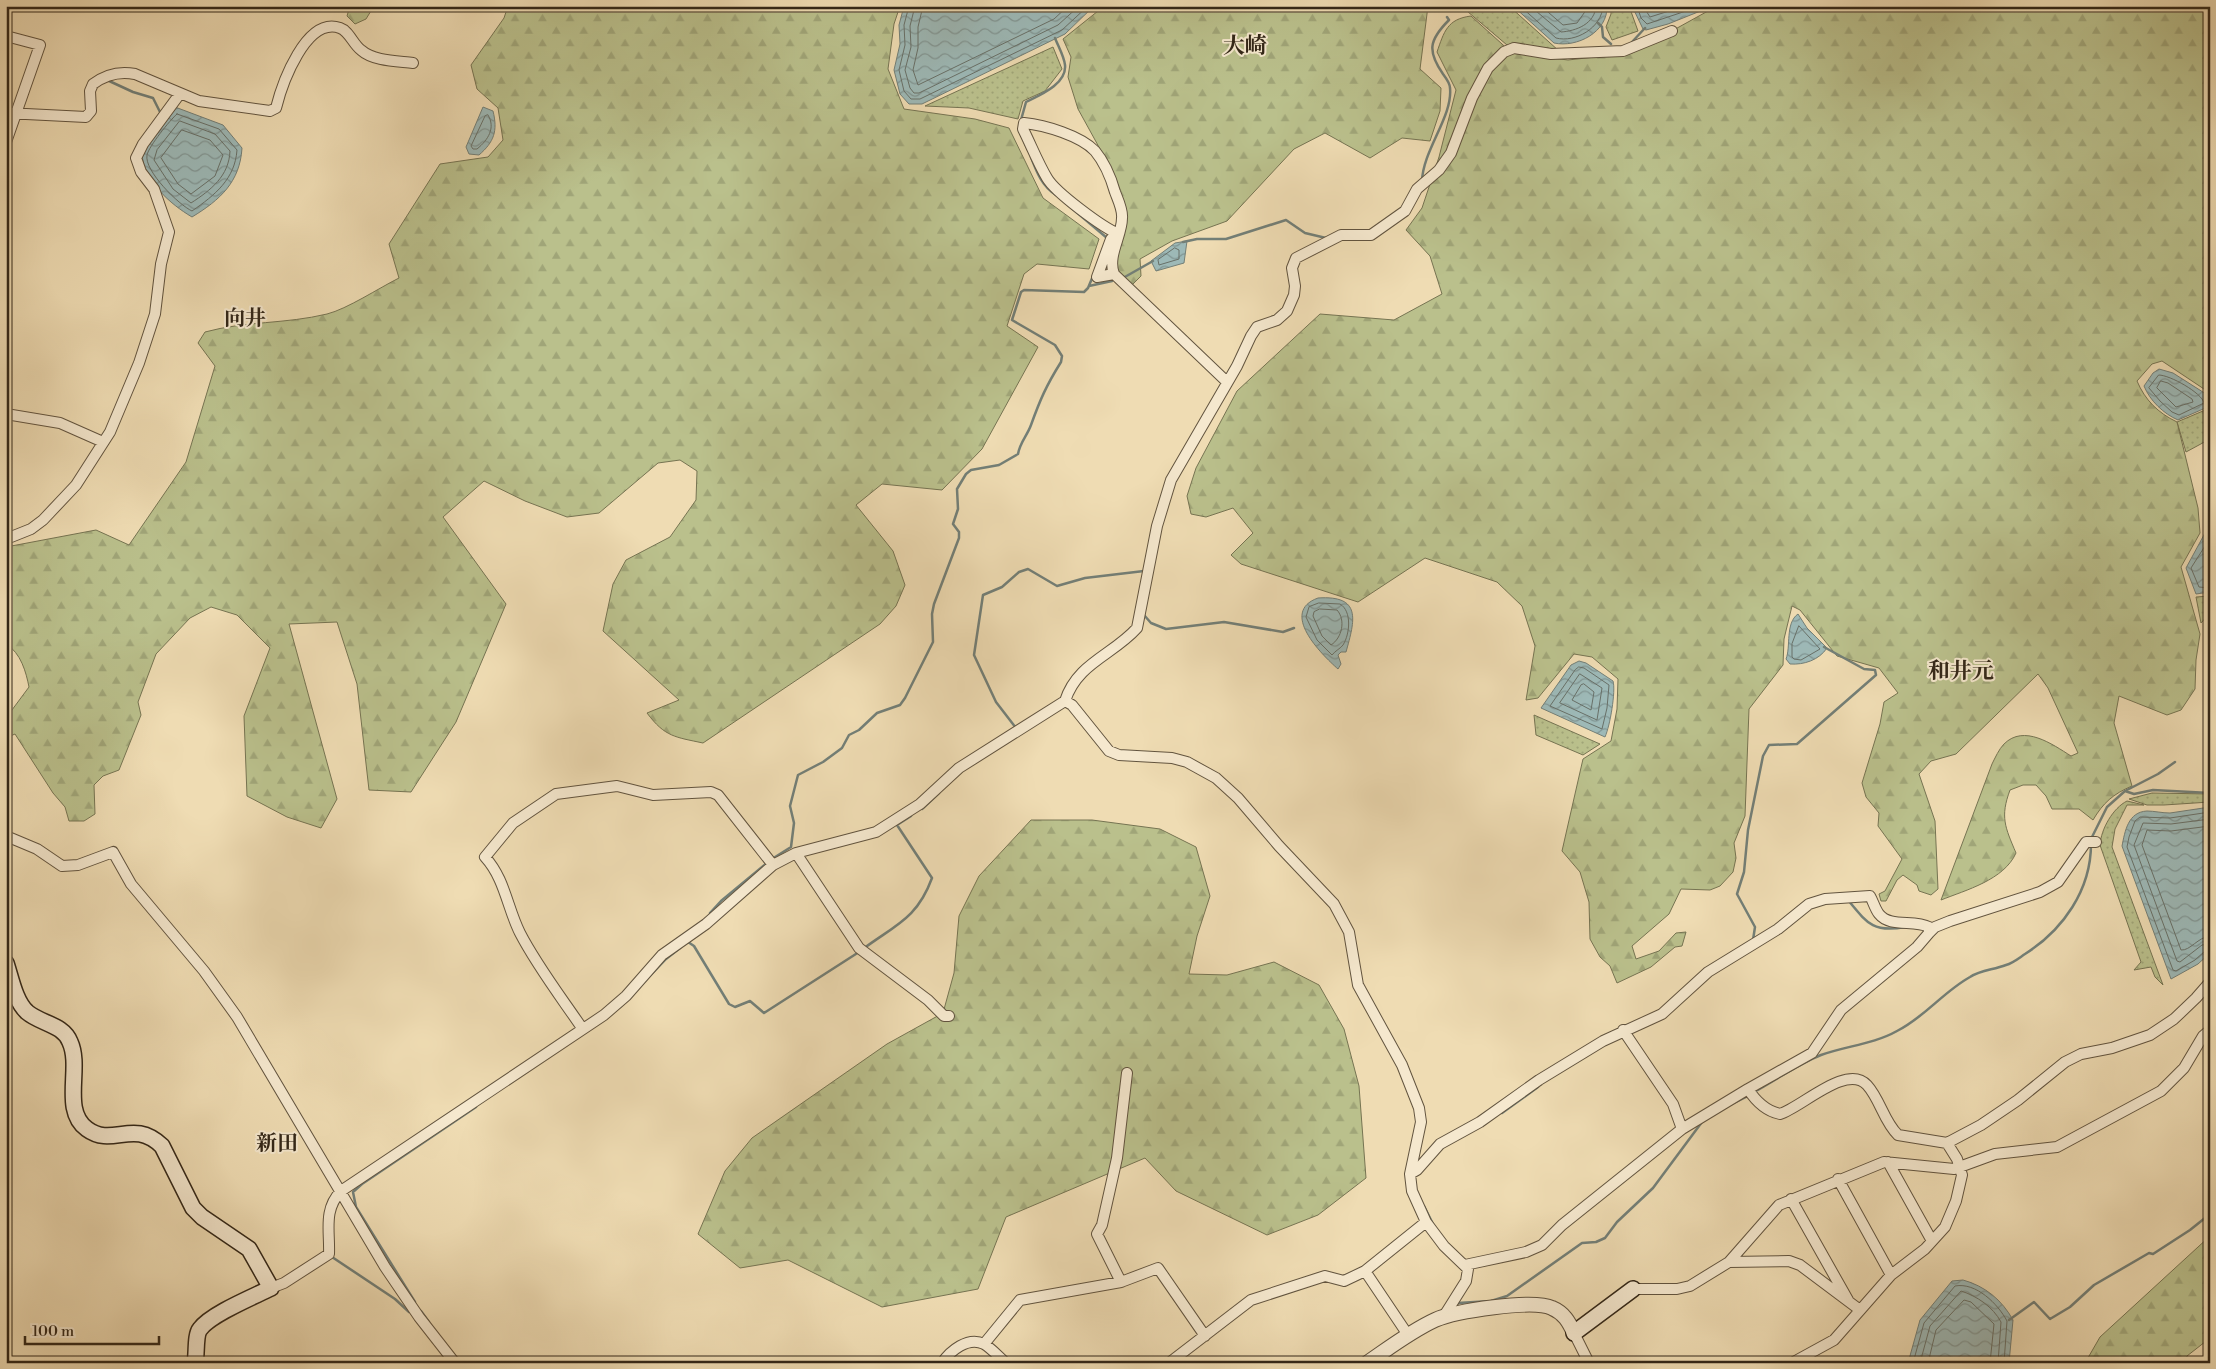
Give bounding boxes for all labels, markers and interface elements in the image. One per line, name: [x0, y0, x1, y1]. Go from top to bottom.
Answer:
district label: 大崎: [1223, 33, 1267, 60]
district label: 向井: [224, 306, 266, 332]
district label: 和井元: [1928, 658, 1994, 685]
district label: 新田: [256, 1131, 298, 1157]
scale bar: [25, 1314, 159, 1346]
text: 100 m: [32, 1322, 74, 1341]

